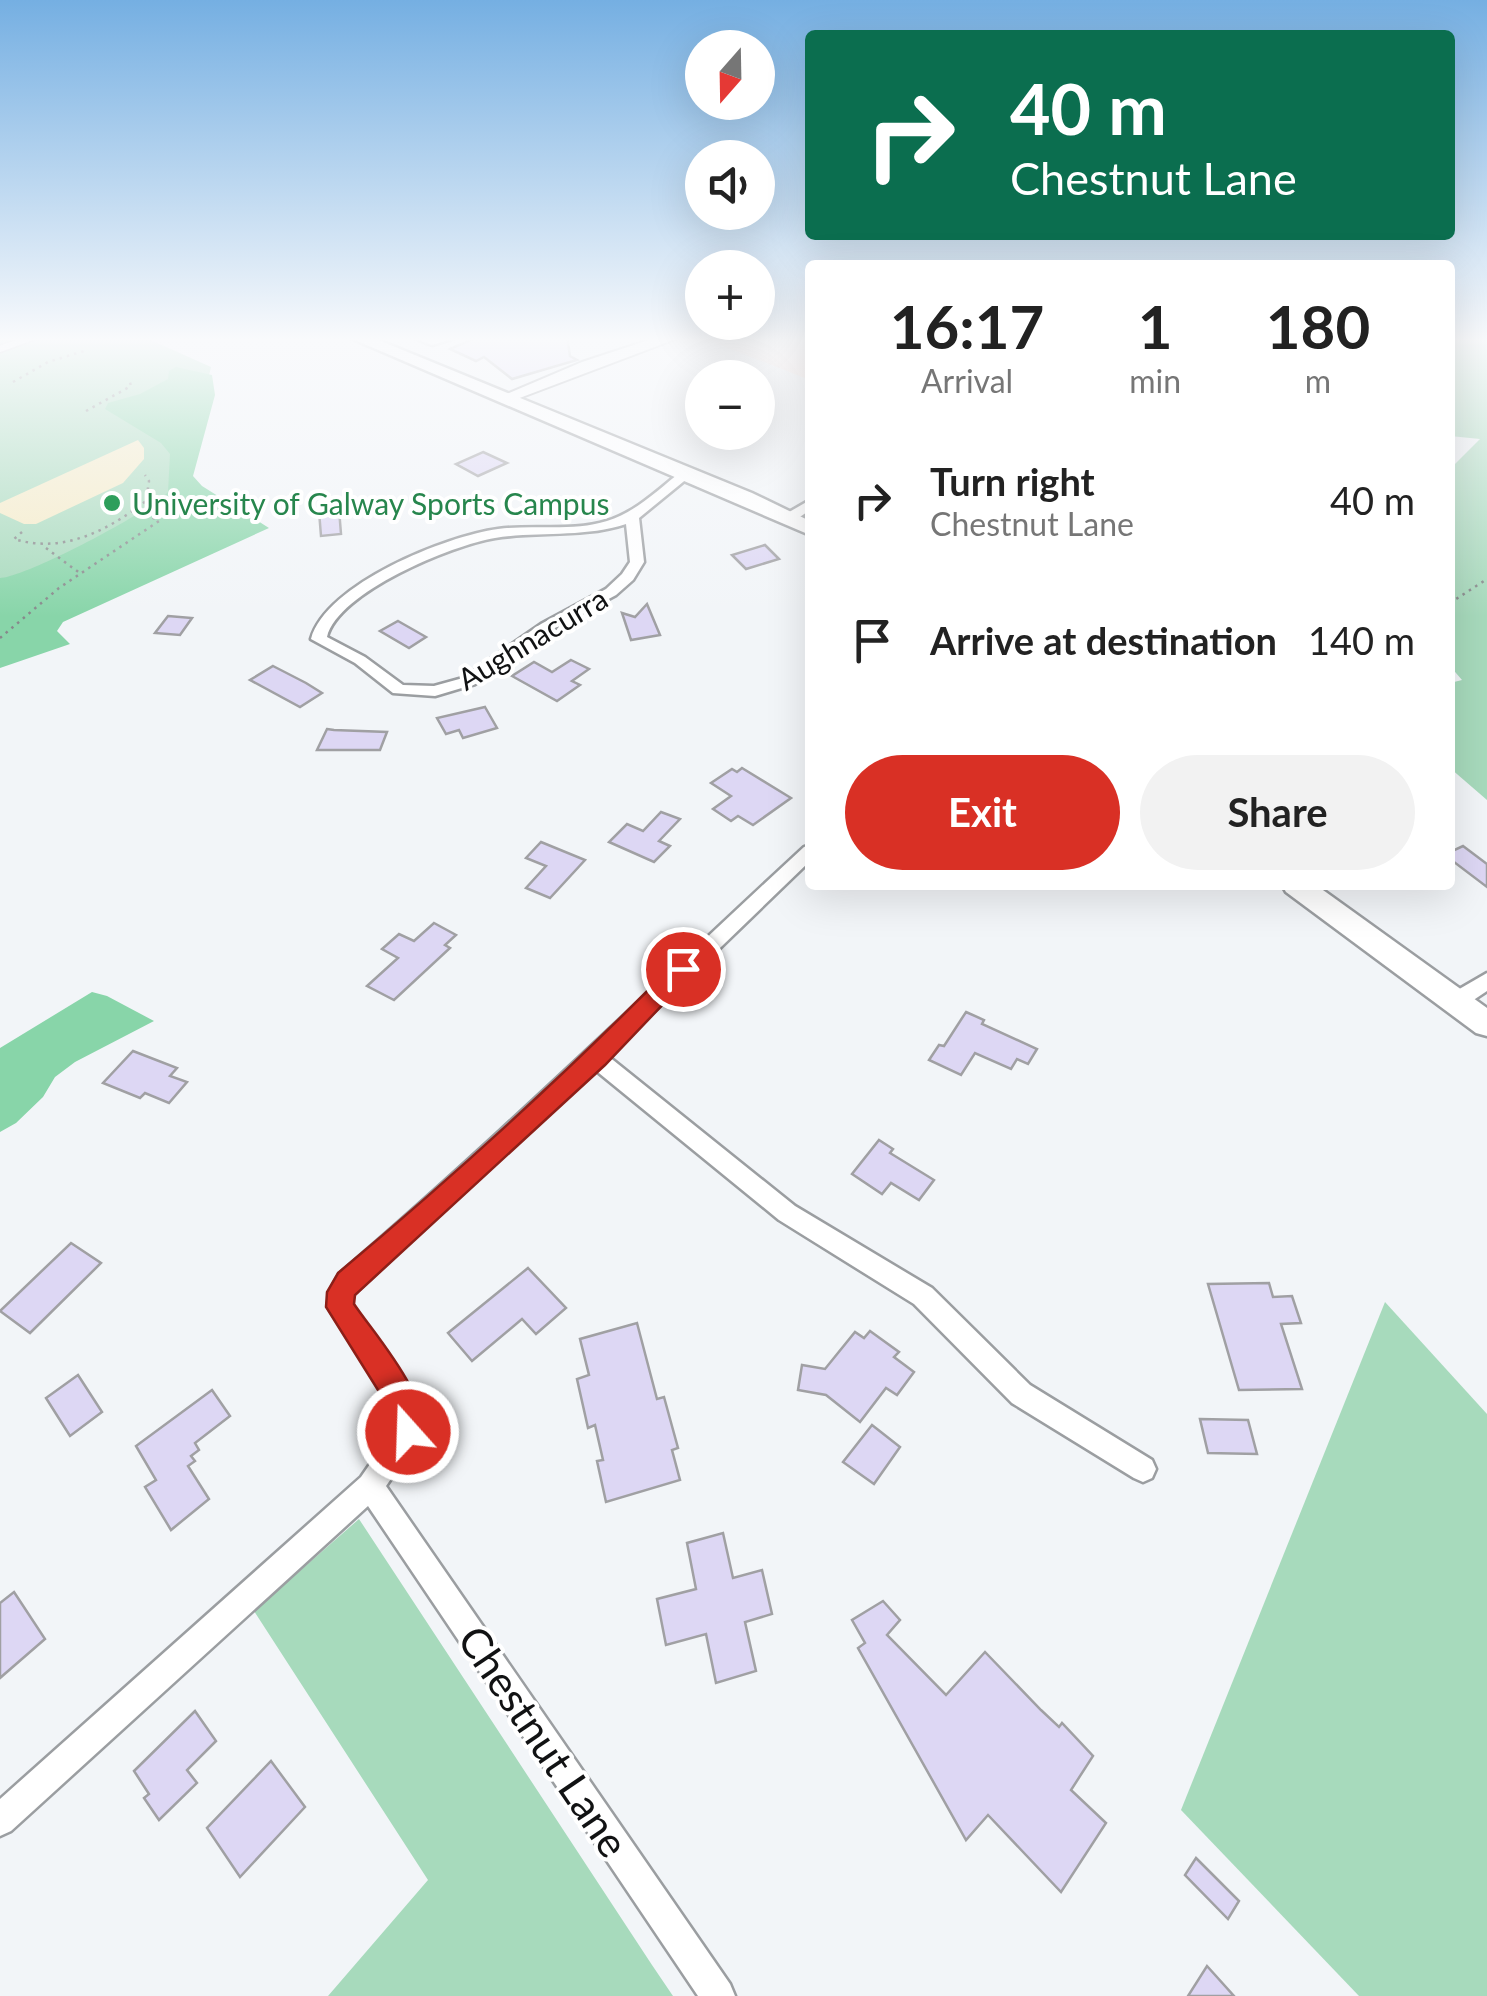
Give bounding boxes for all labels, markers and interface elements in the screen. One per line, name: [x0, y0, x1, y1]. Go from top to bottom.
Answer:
north arrow: [685, 30, 775, 120]
map controls: [685, 30, 775, 450]
text: 40 m: [1010, 66, 1167, 150]
icon: right: [845, 70, 975, 200]
button: sound: [685, 140, 775, 230]
text: Chestnut Lane: [1010, 151, 1297, 205]
button: +: [685, 250, 775, 340]
text: 16:17: [890, 290, 1044, 362]
text: 1: [1138, 290, 1173, 362]
text: 180: [1266, 290, 1370, 362]
button: −: [685, 360, 775, 450]
text: Arrival: [921, 361, 1013, 400]
text: min: [1129, 361, 1181, 400]
text: m: [1305, 361, 1331, 400]
text: Turn right: [930, 458, 1095, 504]
icon: right: [845, 473, 900, 528]
text: 40 m: [1330, 477, 1415, 523]
place label: University of Galway Sports Campus: [132, 485, 609, 521]
marker: University of Galway Sports Campus: [101, 492, 123, 514]
text: Chestnut Lane: [930, 504, 1134, 543]
street label: Aughnacurra: [451, 579, 613, 697]
icon: arrive: [845, 613, 900, 668]
text: Arrive at destination: [930, 617, 1277, 663]
text: 140 m: [1308, 617, 1415, 663]
button: Exit: [845, 755, 1120, 870]
button: Share: [1140, 755, 1415, 870]
pin: [641, 927, 726, 1012]
icon: arrive: [656, 942, 711, 997]
position arrow: [356, 1380, 460, 1484]
street label: Chestnut Lane: [448, 1616, 640, 1866]

